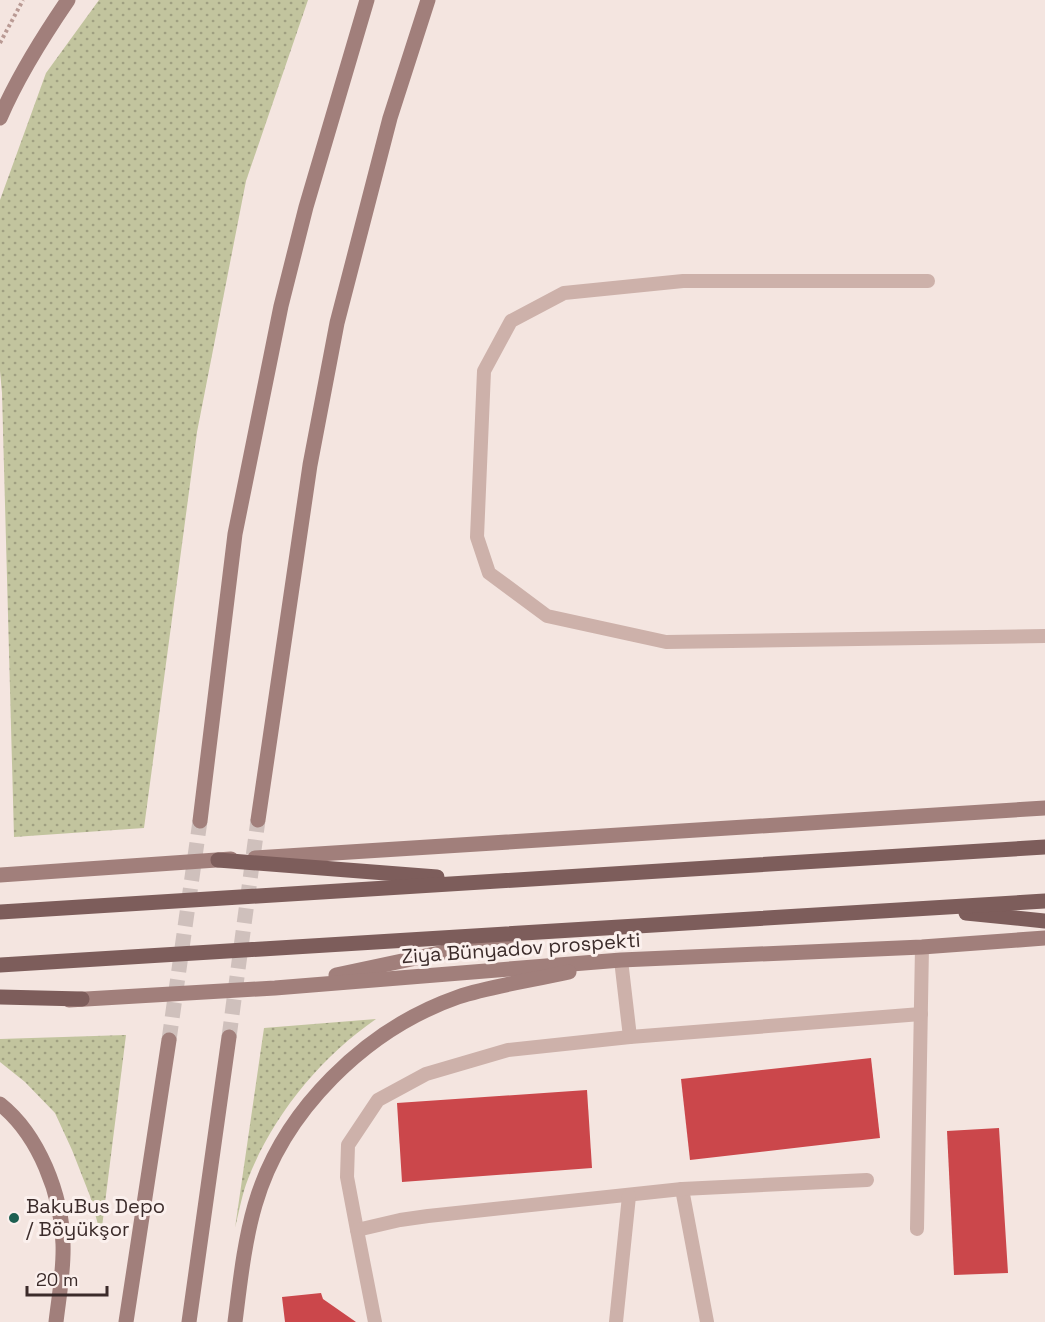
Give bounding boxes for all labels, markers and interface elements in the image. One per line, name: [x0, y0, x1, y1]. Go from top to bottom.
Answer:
street label: Ziya Bünyadov prospekti: [401, 927, 641, 969]
place label: BakuBus Depo / Böyükşor: [26, 1193, 165, 1242]
marker: BakuBus Depo / Böyükşor: [7, 1211, 21, 1225]
scale bar: [27, 1259, 106, 1297]
text: 20 m: [36, 1268, 79, 1291]

